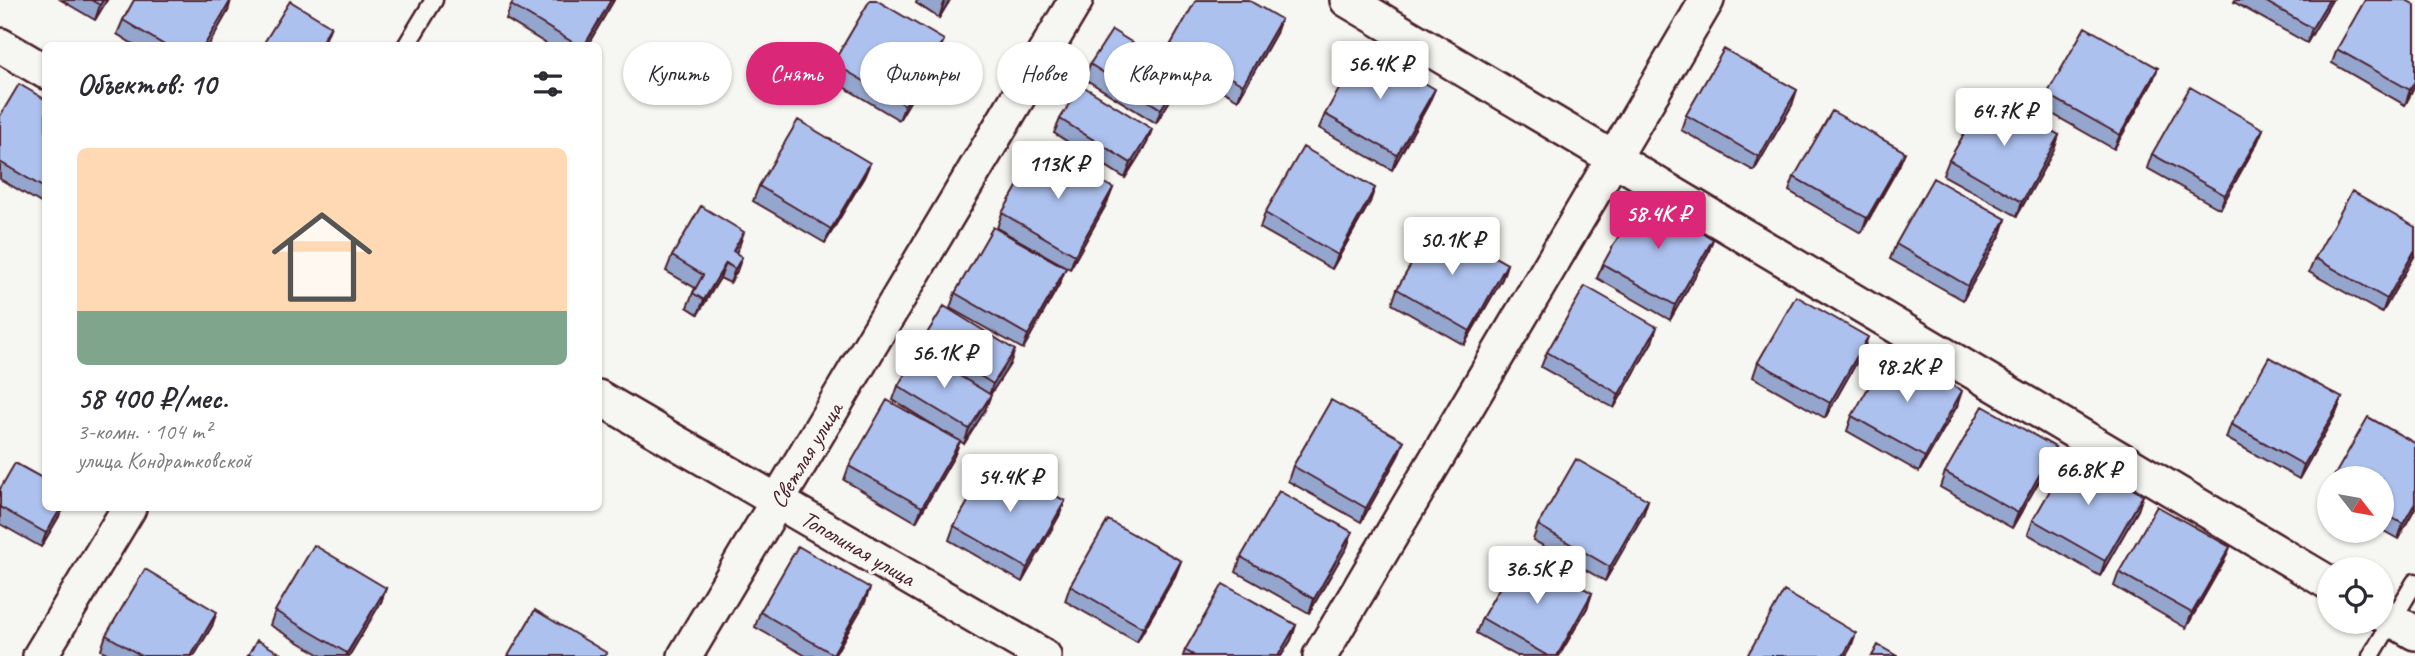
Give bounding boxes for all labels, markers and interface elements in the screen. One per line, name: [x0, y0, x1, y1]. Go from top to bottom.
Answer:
chip: Купить: [623, 42, 732, 105]
chip: Снять: [746, 42, 846, 105]
chip: Фильтры: [860, 42, 983, 105]
chip: Новое: [997, 42, 1090, 105]
chip: Квартира: [1104, 42, 1234, 105]
pin: 56.4K ₽: [1315, 42, 1445, 101]
text: 56.4K ₽: [1348, 49, 1412, 78]
text: Объектов: 10: [77, 65, 216, 103]
icon: filters: [529, 65, 567, 103]
pin: 64.7K ₽: [1939, 88, 2069, 148]
text: 64.7K ₽: [1971, 96, 2037, 125]
pin: 113K ₽: [1001, 142, 1115, 201]
text: 113K ₽: [1028, 149, 1088, 178]
pin: 58.4K ₽: [1593, 191, 1723, 251]
icon: home: [259, 194, 385, 320]
text: 58.4K ₽: [1626, 199, 1690, 228]
pin: 50.1K ₽: [1387, 218, 1517, 277]
text: 50.1K ₽: [1420, 225, 1484, 254]
pin: 56.1K ₽: [879, 330, 1009, 390]
text: 56.1K ₽: [912, 338, 976, 367]
pin: 98.2K ₽: [1842, 344, 1972, 404]
text: 98.2K ₽: [1875, 352, 1939, 381]
text: 58 400 ₽/мес.: [77, 379, 228, 417]
street label: Светлая улица: [763, 395, 850, 513]
text: 3-комн. · 104 m²: [77, 417, 211, 446]
text: улица Кондратковской: [77, 446, 251, 475]
pin: 66.8K ₽: [2023, 448, 2153, 507]
pin: 54.4K ₽: [945, 454, 1075, 514]
text: 66.8K ₽: [2055, 455, 2121, 484]
text: 54.4K ₽: [978, 462, 1042, 491]
north arrow: [2317, 466, 2394, 542]
map controls: [2317, 466, 2394, 634]
street label: Тополиная улица: [795, 503, 922, 593]
pin: 36.5K ₽: [1472, 546, 1602, 606]
text: 36.5K ₽: [1505, 554, 1569, 583]
button: locate: [2317, 557, 2394, 634]

